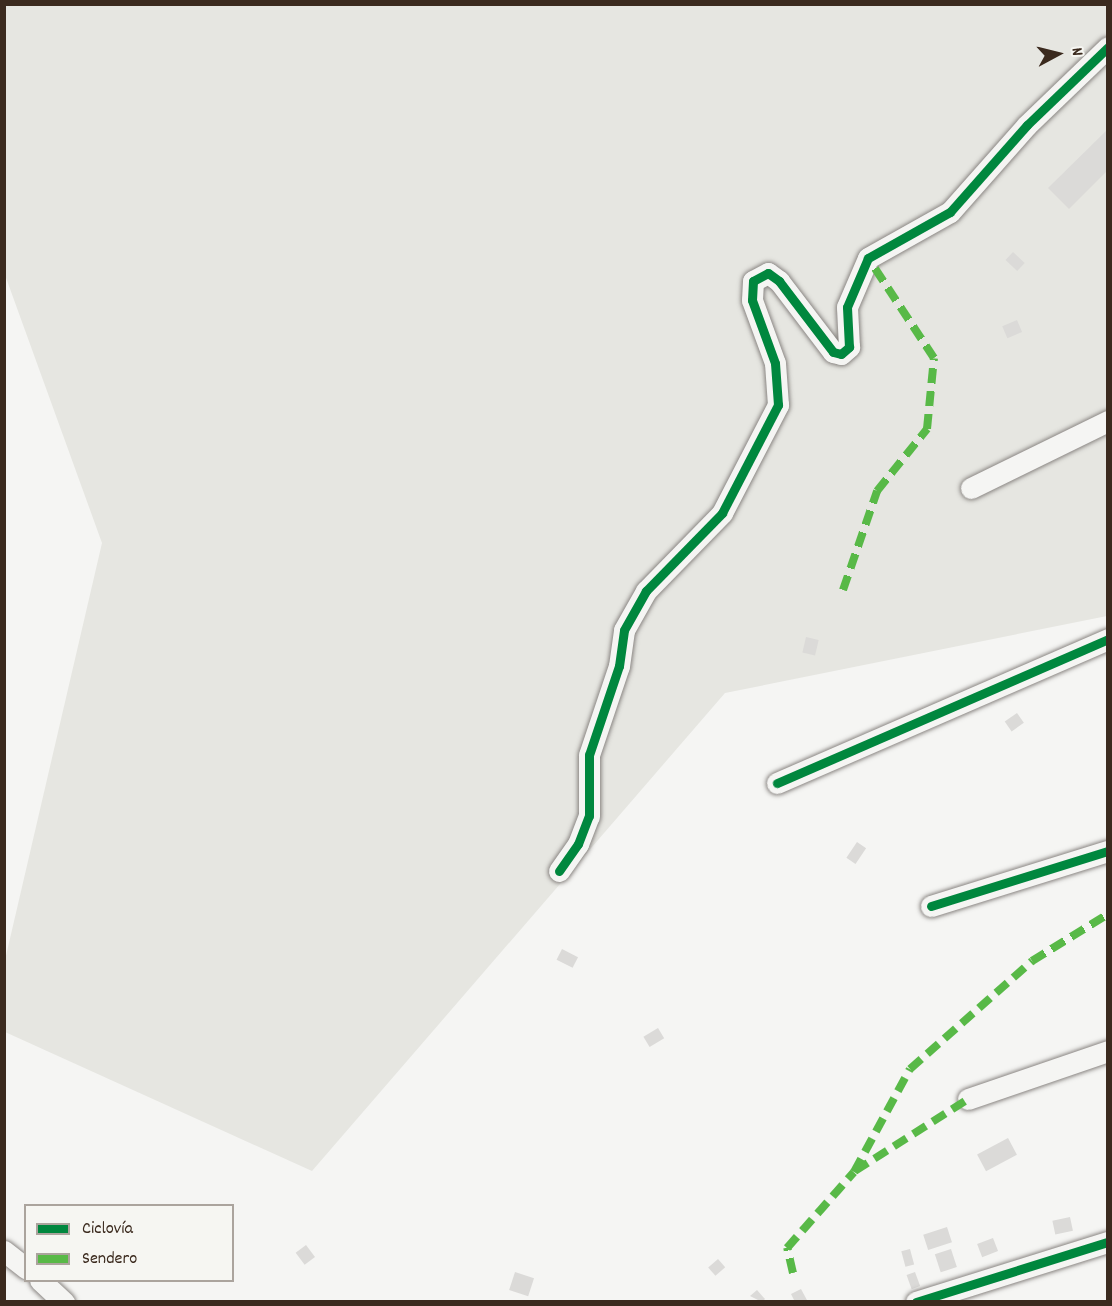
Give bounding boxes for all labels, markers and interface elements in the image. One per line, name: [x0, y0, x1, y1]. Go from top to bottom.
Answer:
north arrow: [1028, 24, 1088, 84]
text: N: [1064, 46, 1088, 57]
legend: [24, 1204, 234, 1282]
text: Ciclovía: [82, 1217, 133, 1242]
text: Sendero: [82, 1247, 137, 1272]

